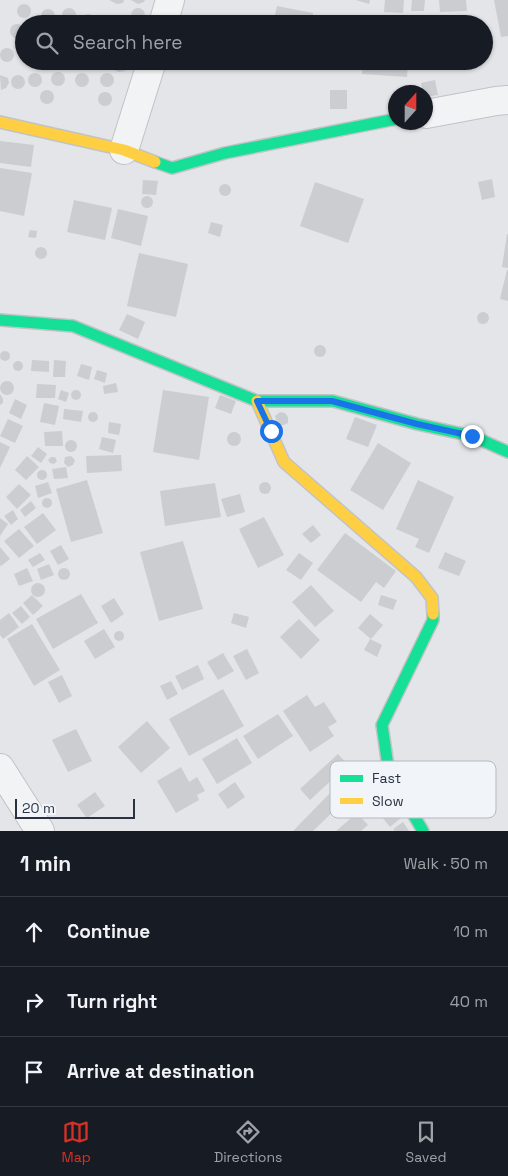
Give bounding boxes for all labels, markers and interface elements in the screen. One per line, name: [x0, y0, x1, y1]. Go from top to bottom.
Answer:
search box: [15, 15, 493, 70]
icon: search: [33, 29, 61, 57]
text: Search here: [73, 30, 183, 55]
north arrow: [388, 85, 433, 130]
route start: [260, 420, 283, 443]
route end: [461, 425, 484, 448]
legend: [330, 761, 496, 818]
text: Fast: [372, 769, 401, 787]
text: Slow: [372, 792, 404, 810]
scale bar: [15, 796, 135, 819]
text: 20 m: [22, 799, 55, 817]
text: 1 min: [20, 850, 71, 877]
text: Walk · 50 m: [404, 853, 488, 874]
icon: ahead: [20, 918, 48, 946]
text: Continue: [67, 919, 150, 944]
text: 10 m: [453, 921, 488, 942]
icon: right: [20, 988, 48, 1016]
text: Turn right: [67, 989, 157, 1014]
text: 40 m: [450, 991, 488, 1012]
icon: arrive: [20, 1058, 48, 1086]
text: Arrive at destination: [67, 1059, 255, 1084]
tab: Map: [62, 1118, 91, 1166]
tab: Directions: [214, 1118, 282, 1166]
tab: Saved: [406, 1118, 446, 1166]

